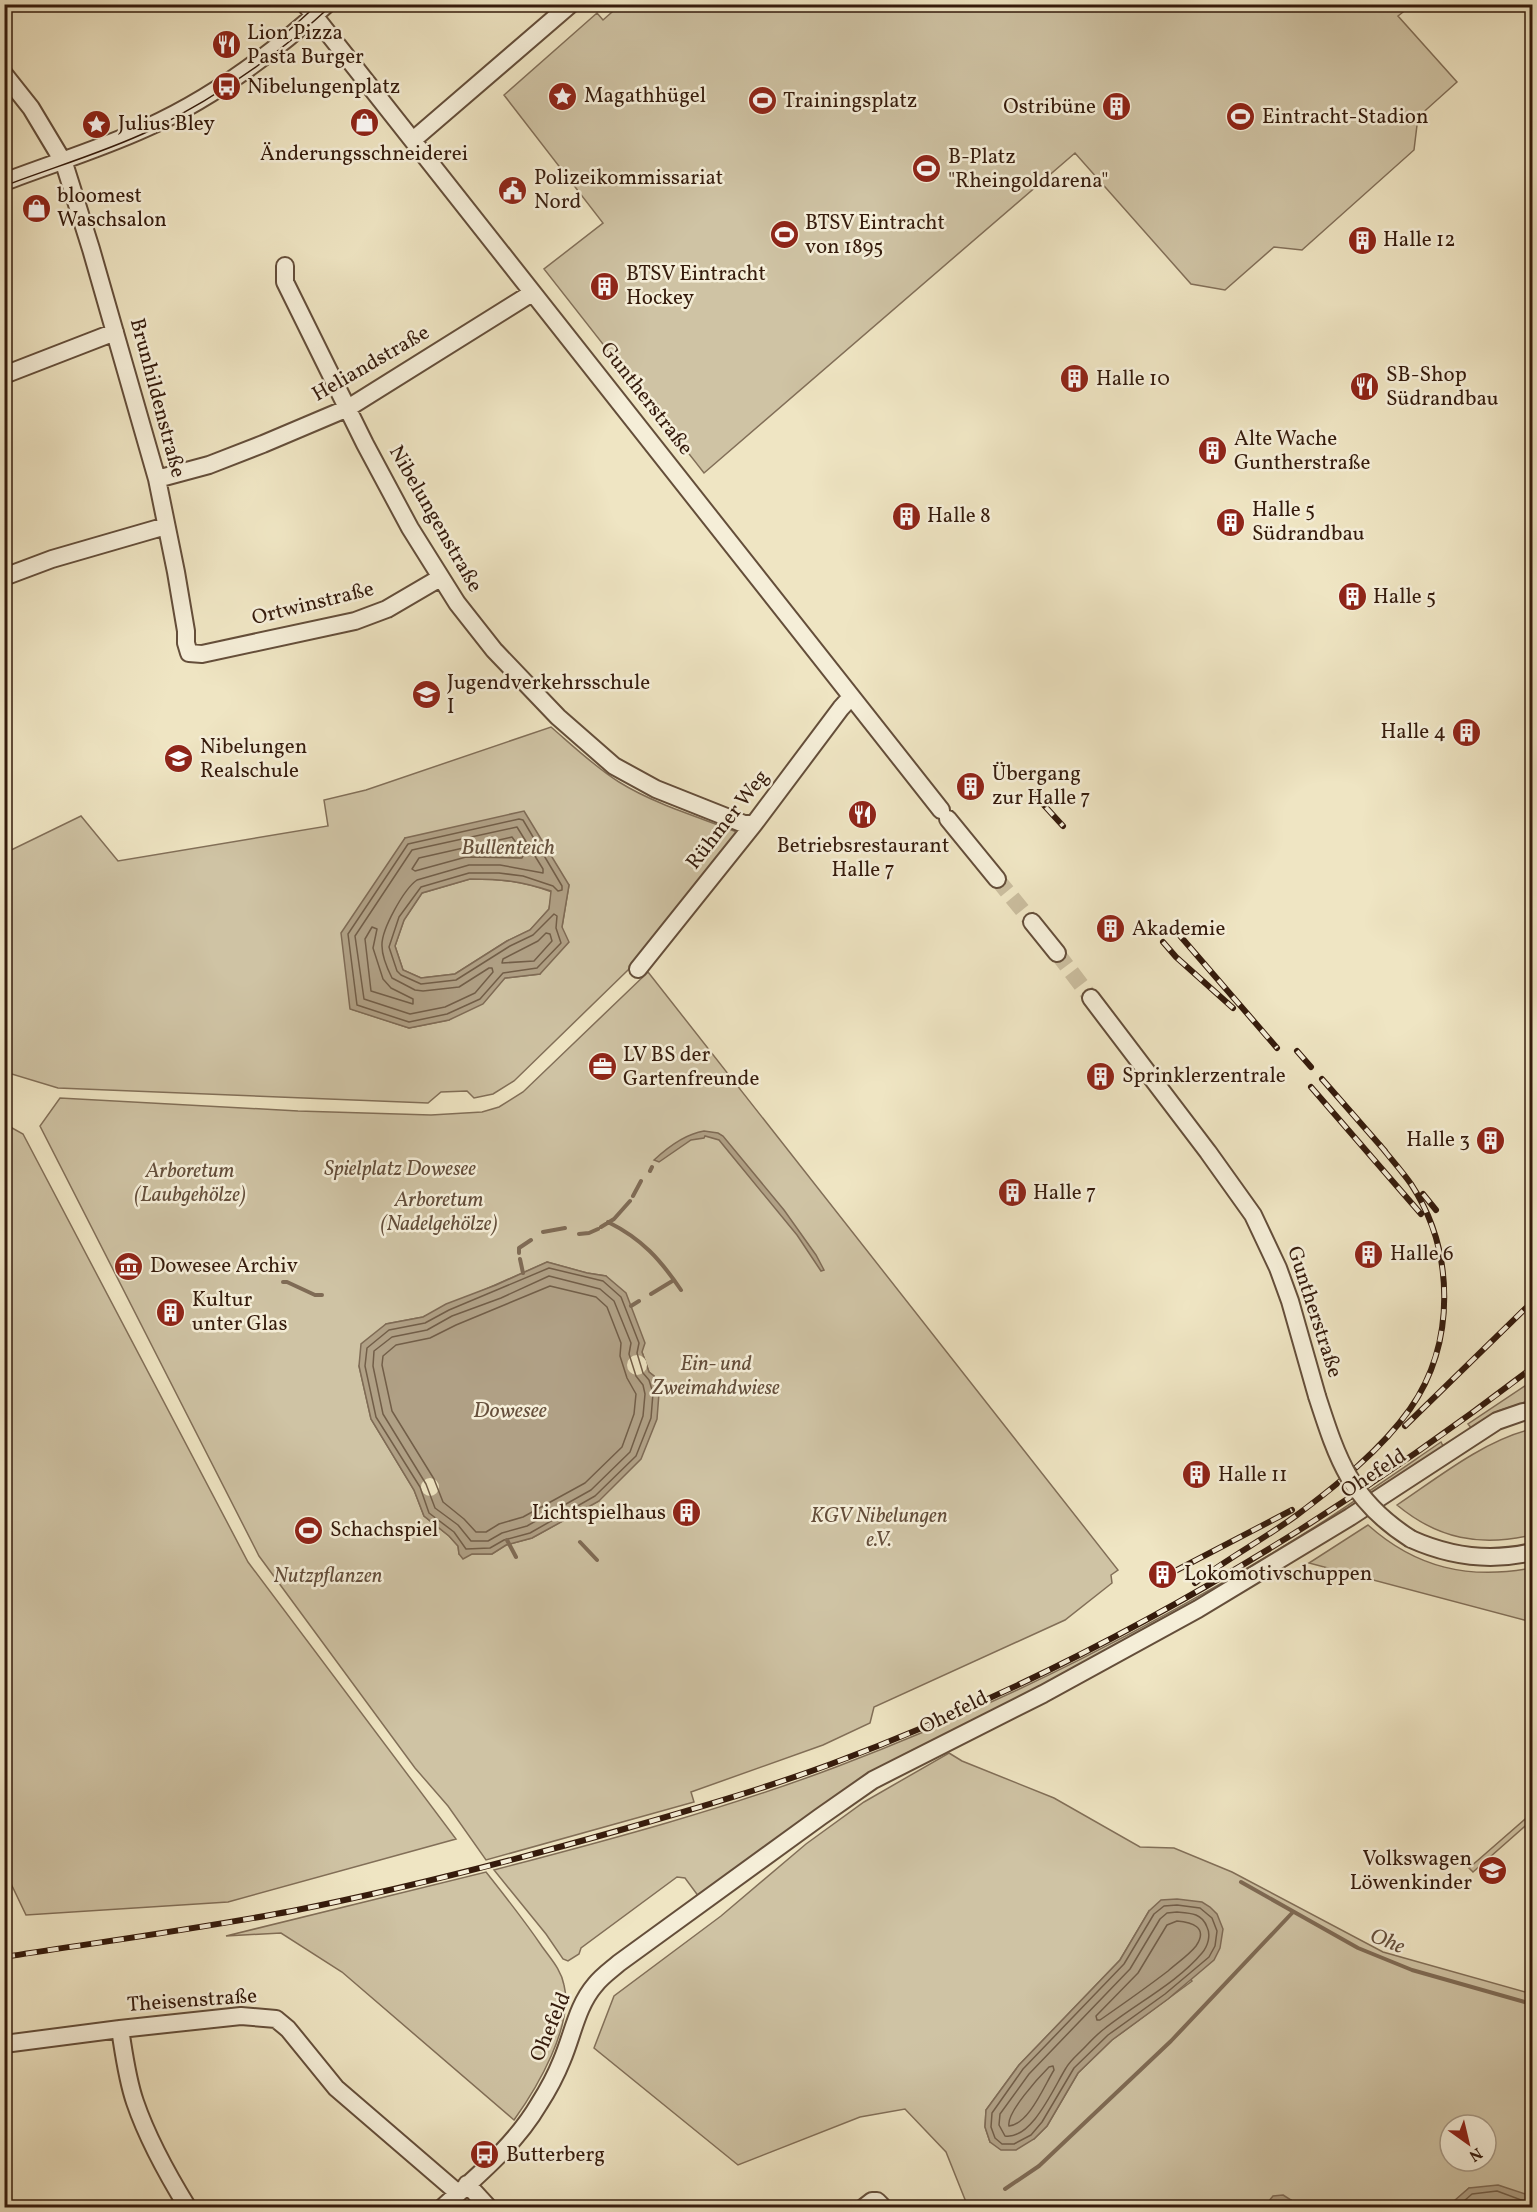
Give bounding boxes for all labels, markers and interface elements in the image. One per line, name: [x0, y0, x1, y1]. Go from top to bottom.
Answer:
place label: Lion Pizza Pasta Burger: [247, 19, 364, 72]
restaurant icon: Lion Pizza Pasta Burger: [210, 29, 242, 61]
bus stop icon: Nibelungenplatz: [210, 71, 242, 103]
place label: Nibelungenplatz: [247, 73, 400, 102]
place icon: Magathhügel: [547, 80, 579, 112]
place label: Magathhügel: [584, 82, 706, 111]
sports icon: Trainingsplatz: [746, 85, 778, 117]
place label: Trainingsplatz: [783, 87, 917, 116]
building icon: Ostribüne: [1101, 91, 1133, 123]
place label: Ostribüne: [1003, 93, 1096, 122]
sports icon: Eintracht-Stadion: [1225, 101, 1257, 133]
place label: Eintracht-Stadion: [1262, 103, 1429, 132]
shop icon: Änderungsschneiderei: [348, 107, 380, 139]
place icon: Julius Bley: [81, 108, 113, 140]
place label: Julius Bley: [118, 110, 215, 139]
place label: Änderungsschneiderei: [260, 140, 468, 169]
place label: B-Platz "Rheingoldarena": [948, 143, 1108, 196]
sports icon: B-Platz "Rheingoldarena": [911, 153, 943, 185]
place label: Polizeikommissariat Nord: [534, 164, 723, 217]
public building icon: Polizeikommissariat Nord: [497, 174, 529, 206]
place label: bloomest Waschsalon: [57, 182, 167, 235]
shop icon: bloomest Waschsalon: [20, 192, 52, 224]
place label: BTSV Eintracht von 1895: [805, 209, 945, 262]
sports icon: BTSV Eintracht von 1895: [768, 219, 800, 251]
building icon: Halle 12: [1346, 224, 1378, 256]
place label: Halle 12: [1383, 226, 1455, 255]
place label: BTSV Eintracht Hockey: [626, 260, 766, 313]
building icon: BTSV Eintracht Hockey: [589, 270, 621, 302]
street label: Brunhildenstraße: [122, 315, 192, 481]
street label: Heliandstraße: [307, 319, 435, 409]
street label: Guntherstraße: [593, 336, 699, 462]
place label: SB-Shop Südrandbau: [1386, 361, 1499, 414]
building icon: Halle 10: [1059, 363, 1091, 395]
place label: Halle 10: [1096, 365, 1170, 394]
restaurant icon: SB-Shop Südrandbau: [1349, 371, 1381, 403]
place label: Alte Wache Guntherstraße: [1234, 425, 1371, 478]
building icon: Alte Wache Guntherstraße: [1197, 435, 1229, 467]
street label: Nibelungenstraße: [381, 440, 489, 598]
place label: Halle 5 Südrandbau: [1252, 496, 1365, 549]
building icon: Halle 8: [890, 500, 922, 532]
place label: Halle 8: [927, 502, 991, 531]
building icon: Halle 5 Südrandbau: [1215, 506, 1247, 538]
street label: Ortwinstraße: [249, 575, 377, 633]
building icon: Halle 5: [1336, 581, 1368, 613]
place label: Halle 5: [1373, 583, 1436, 612]
place label: Jugendverkehrsschule I: [447, 669, 650, 722]
school or university icon: Jugendverkehrsschule I: [410, 679, 442, 711]
building icon: Halle 4: [1451, 716, 1483, 748]
place label: Halle 4: [1380, 718, 1446, 747]
place label: Nibelungen Realschule: [200, 733, 307, 786]
school or university icon: Nibelungen Realschule: [163, 743, 195, 775]
place label: Übergang zur Halle 7: [992, 760, 1091, 813]
street label: Rühmer Weg: [680, 764, 776, 876]
building icon: Übergang zur Halle 7: [955, 770, 987, 802]
restaurant icon: Betriebsrestaurant Halle 7: [847, 799, 879, 831]
place label: Betriebsrestaurant Halle 7: [777, 832, 949, 885]
water label: Bullenteich: [461, 833, 555, 864]
building icon: Akademie: [1095, 913, 1127, 945]
place label: Akademie: [1132, 915, 1225, 944]
place label: LV BS der Gartenfreunde: [623, 1041, 759, 1094]
office icon: LV BS der Gartenfreunde: [586, 1051, 618, 1083]
building icon: Sprinklerzentrale: [1085, 1060, 1117, 1092]
place label: Sprinklerzentrale: [1122, 1062, 1286, 1091]
building icon: Halle 3: [1475, 1124, 1507, 1156]
place label: Halle 3: [1406, 1126, 1470, 1155]
park label: Spielplatz Dowesee: [324, 1155, 476, 1184]
park label: Arboretum (Laubgehölze): [134, 1157, 246, 1210]
building icon: Halle 7: [996, 1177, 1028, 1209]
place label: Halle 7: [1033, 1179, 1096, 1208]
park label: Arboretum (Nadelgehölze): [380, 1186, 498, 1239]
building icon: Halle 6: [1353, 1238, 1385, 1270]
place label: Halle 6: [1390, 1240, 1454, 1269]
street label: Guntherstraße: [1279, 1243, 1349, 1381]
museum icon: Dowesee Archiv: [113, 1250, 145, 1282]
place label: Dowesee Archiv: [150, 1252, 298, 1281]
place label: Kultur unter Glas: [192, 1286, 288, 1339]
building icon: Kultur unter Glas: [155, 1296, 187, 1328]
park label: Ein- und Zweimahdwiese: [651, 1350, 780, 1403]
water label: Dowesee: [473, 1396, 547, 1427]
street label: Ohefeld: [1335, 1442, 1413, 1506]
building icon: Halle 11: [1181, 1459, 1213, 1491]
place label: Halle 11: [1218, 1461, 1287, 1490]
building icon: Lichtspielhaus: [671, 1497, 703, 1529]
place label: Lichtspielhaus: [532, 1499, 666, 1528]
park label: KGV Nibelungen e.V.: [810, 1502, 948, 1555]
sports icon: Schachspiel: [293, 1514, 325, 1546]
place label: Schachspiel: [330, 1516, 438, 1545]
building icon: Lokomotivschuppen: [1147, 1558, 1179, 1590]
place label: Lokomotivschuppen: [1184, 1560, 1372, 1589]
park label: Nutzpflanzen: [274, 1562, 383, 1591]
street label: Ohefeld: [915, 1684, 993, 1742]
place label: Volkswagen Löwenkinder: [1350, 1845, 1472, 1898]
school or university icon: Volkswagen Löwenkinder: [1477, 1855, 1509, 1887]
water label: Ohe: [1365, 1921, 1409, 1963]
street label: Theisenstraße: [126, 1982, 258, 2020]
street label: Ohefeld: [523, 1988, 579, 2066]
north arrow: [1438, 2113, 1498, 2173]
bus stop icon: Butterberg: [469, 2139, 501, 2171]
place label: Butterberg: [506, 2141, 605, 2170]
text: N: [1464, 2141, 1486, 2166]

